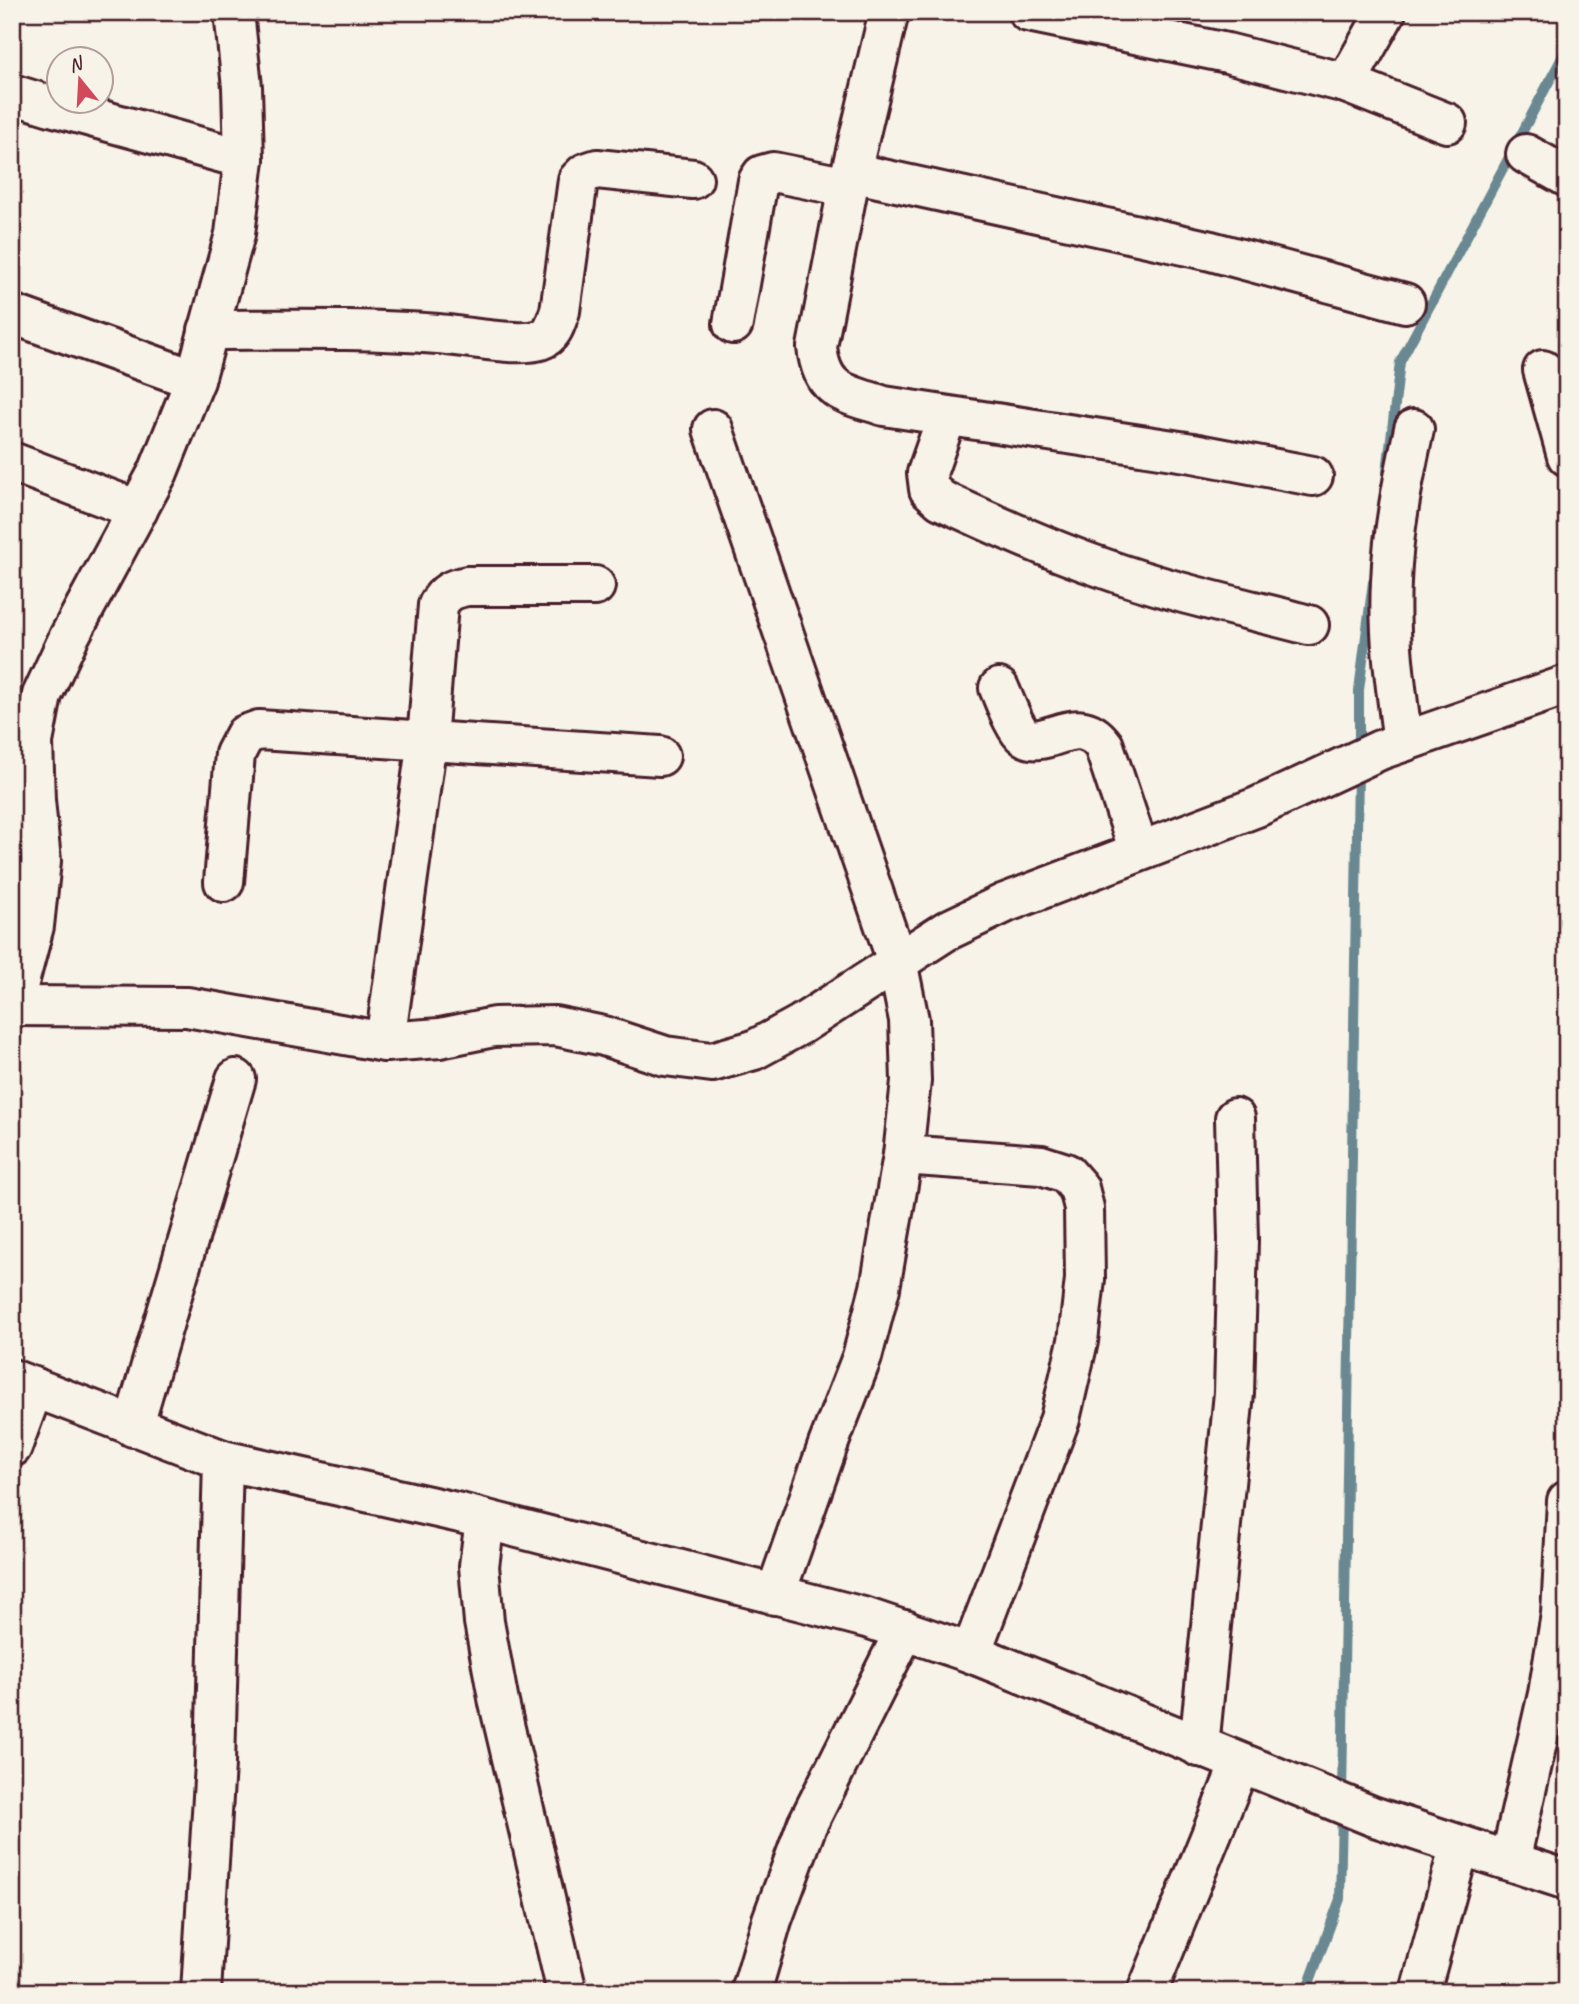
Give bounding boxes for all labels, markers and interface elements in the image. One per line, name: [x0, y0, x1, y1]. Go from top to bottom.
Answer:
north arrow: [46, 46, 116, 116]
text: N: [66, 51, 87, 78]

